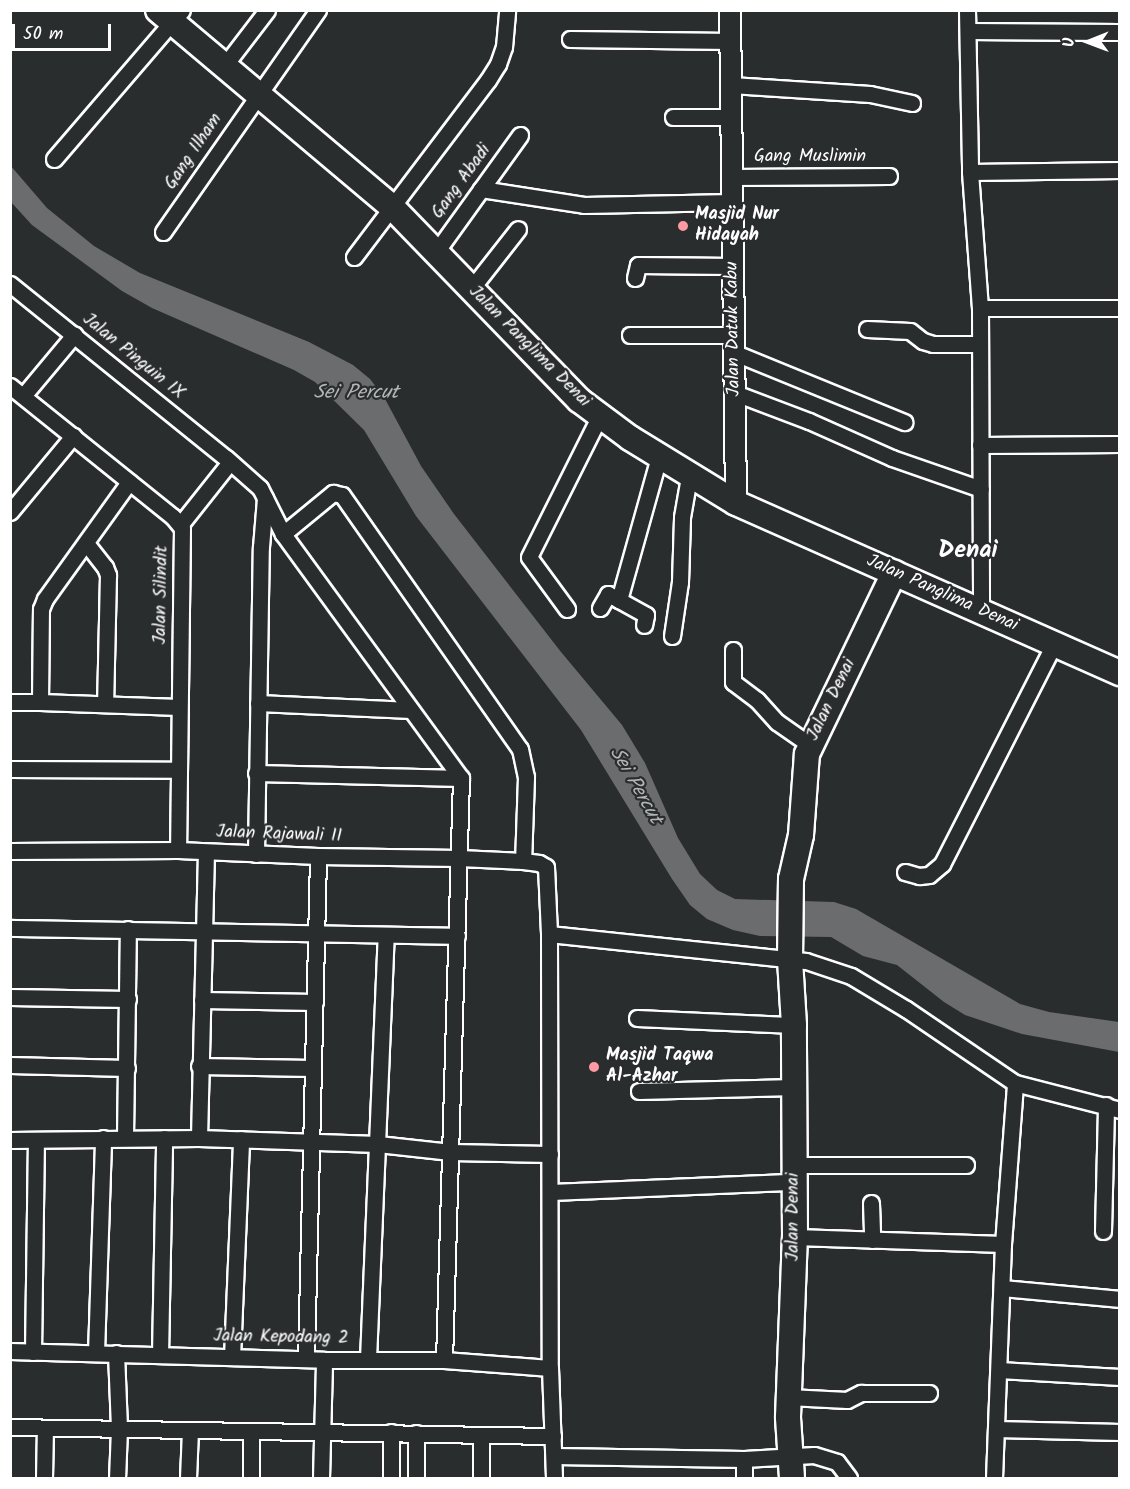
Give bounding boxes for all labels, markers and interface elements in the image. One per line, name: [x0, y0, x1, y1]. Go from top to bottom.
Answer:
scale bar: [15, 12, 114, 50]
north arrow: [1058, 12, 1118, 72]
text: 50 m: [23, 20, 63, 49]
text: U: [1057, 37, 1082, 47]
street label: Gang Ilham: [161, 110, 227, 194]
street label: Gang Abadi: [428, 140, 496, 224]
street label: Gang Muslimin: [754, 146, 866, 168]
place label: Masjid Nur Hidayah: [695, 205, 779, 248]
marker: Masjid Nur Hidayah: [676, 219, 690, 233]
street label: Jalan Datuk Kabu: [722, 261, 746, 397]
street label: Jalan Panglima Denai: [464, 282, 594, 412]
street label: Jalan Pinguin IX: [78, 309, 188, 405]
water label: Sei Percut: [313, 381, 399, 405]
district label: Denai: [938, 537, 998, 565]
street label: Jalan Silindit: [150, 545, 174, 645]
street label: Jalan Panglima Denai: [863, 551, 1021, 637]
street label: Jalan Denai: [803, 655, 861, 745]
water label: Sei Percut: [603, 743, 667, 829]
street label: Jalan Rajawali II: [216, 822, 342, 848]
place label: Masjid Taqwa Al-Azhar: [606, 1046, 713, 1088]
marker: Masjid Taqwa Al-Azhar: [587, 1060, 601, 1074]
street label: Jalan Denai: [783, 1173, 805, 1261]
street label: Jalan Kepodang 2: [213, 1326, 349, 1350]

